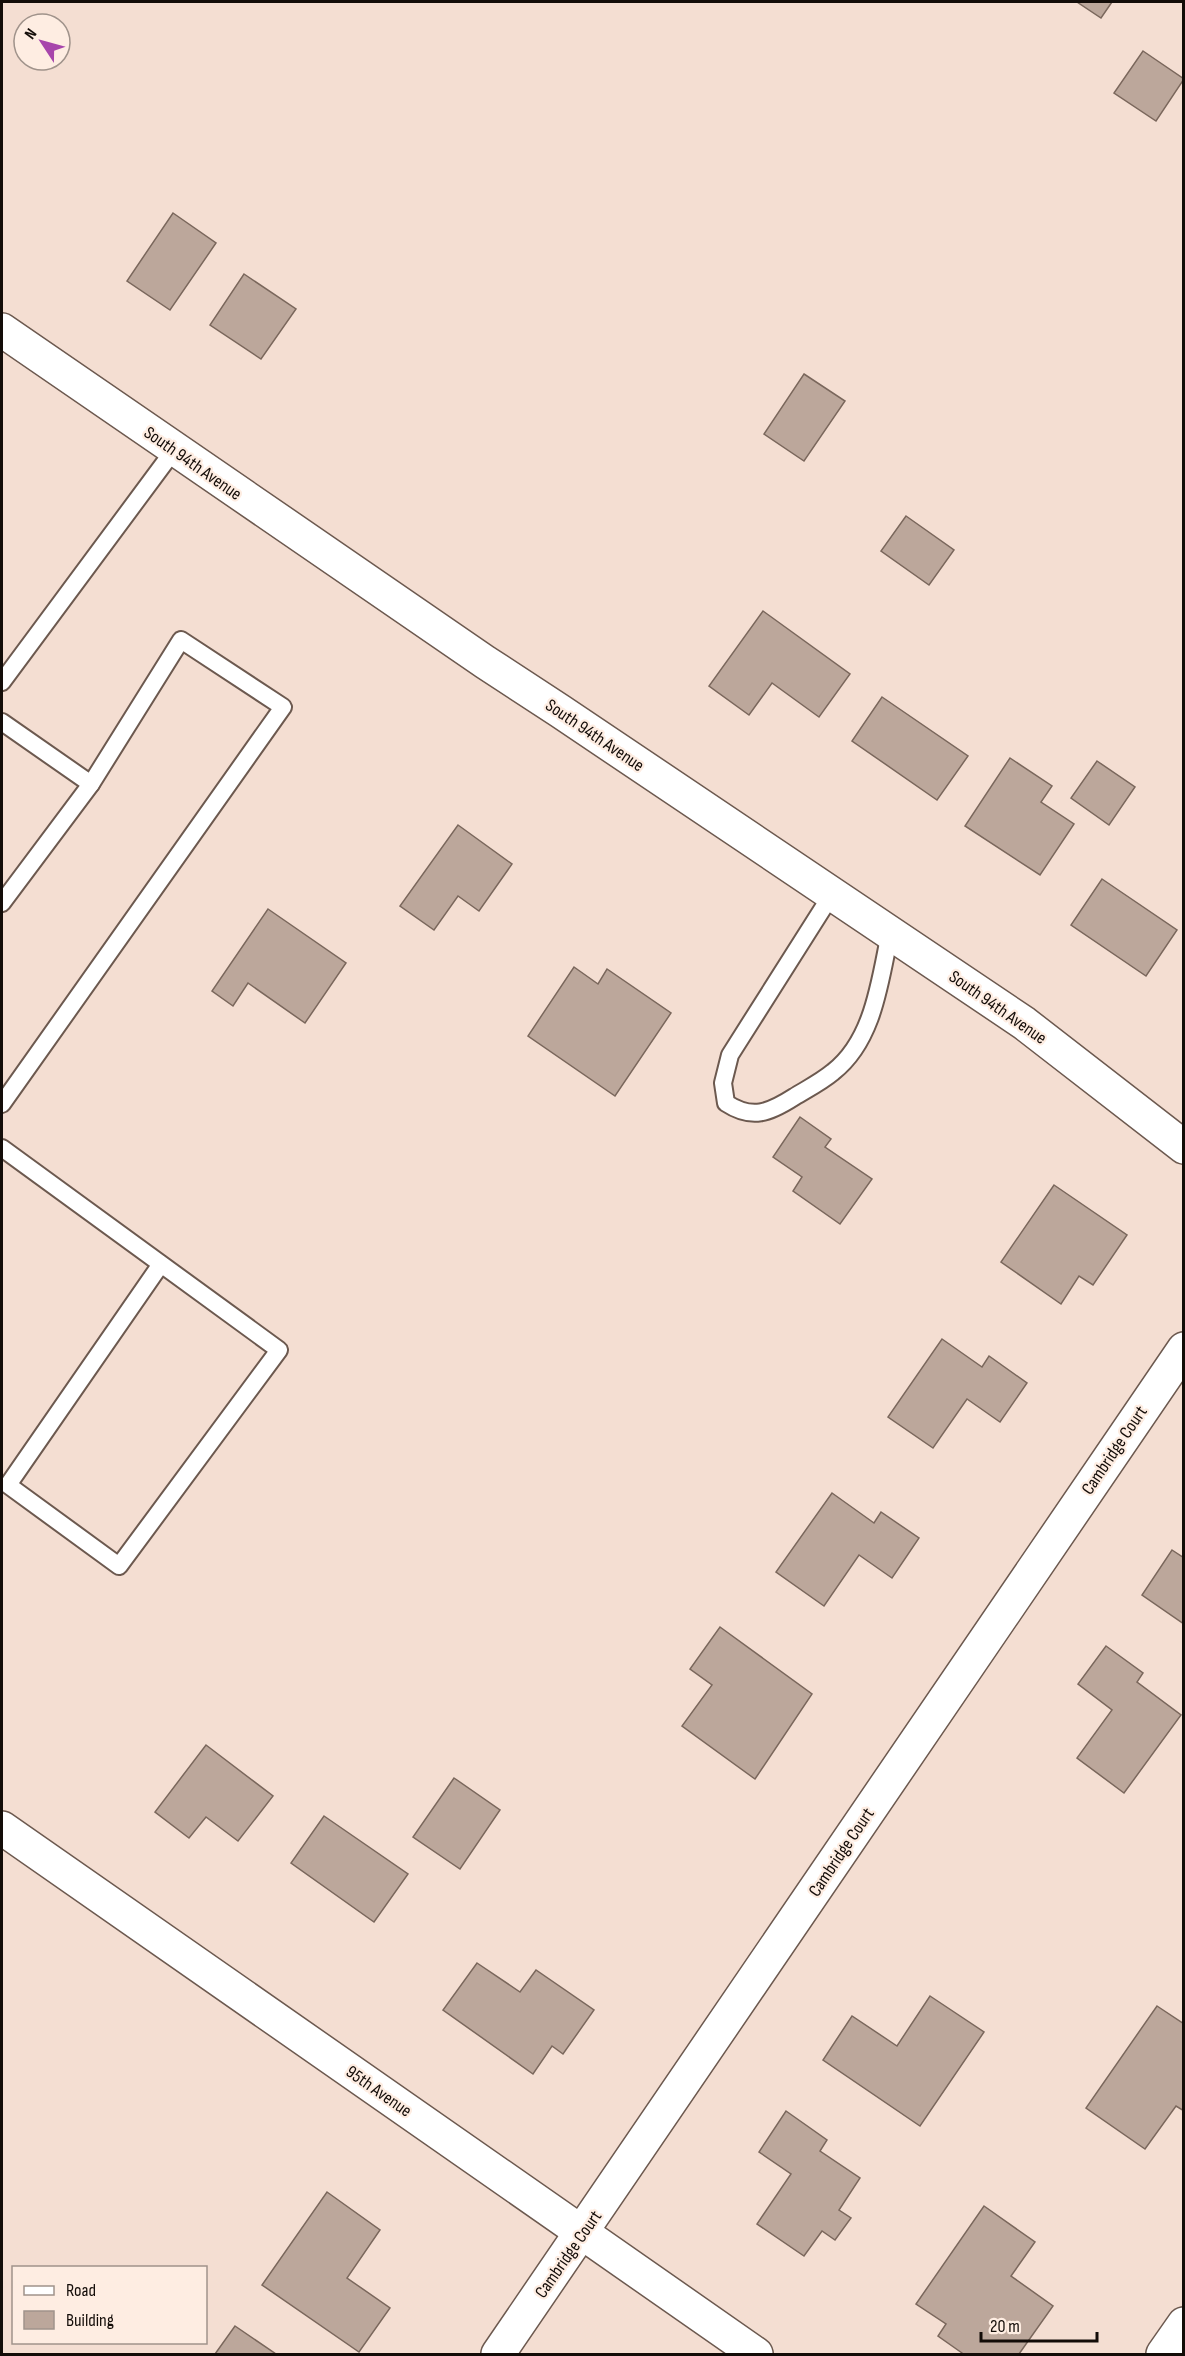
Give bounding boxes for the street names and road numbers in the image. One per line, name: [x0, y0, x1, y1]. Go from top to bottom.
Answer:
street label: South 94th Avenue: [140, 422, 246, 505]
street label: South 94th Avenue: [541, 695, 648, 776]
street label: South 94th Avenue: [945, 966, 1051, 1049]
street label: Cambridge Court: [1077, 1402, 1152, 1498]
street label: Cambridge Court: [804, 1804, 879, 1900]
street label: 95th Avenue: [342, 2061, 416, 2122]
street label: Cambridge Court: [531, 2206, 607, 2302]

